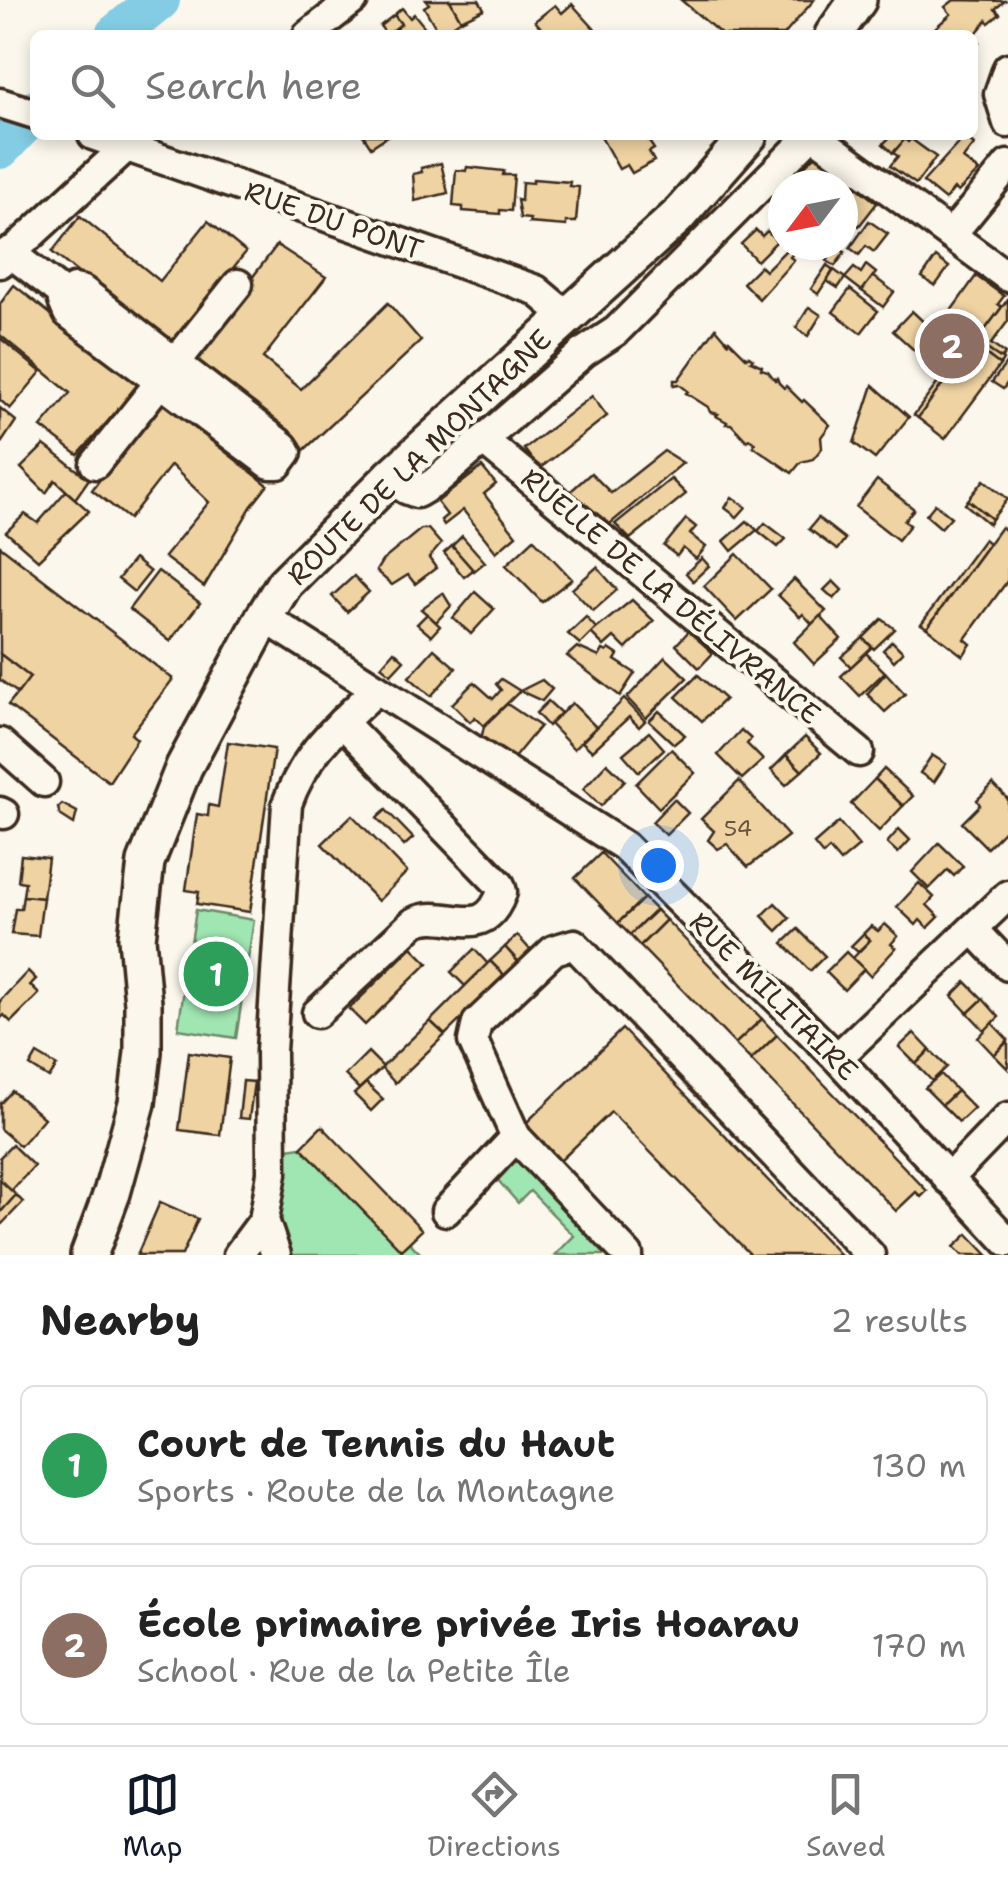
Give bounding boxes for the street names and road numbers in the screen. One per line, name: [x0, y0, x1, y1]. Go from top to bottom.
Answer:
street label: RUE DU PONT: [240, 172, 428, 268]
street label: ROUTE DE LA MONTAGNE: [279, 320, 559, 594]
street label: RUELLE DE LA DÉLIVRANCE: [513, 459, 829, 733]
street label: RUE MILITAIRE: [681, 903, 867, 1089]

